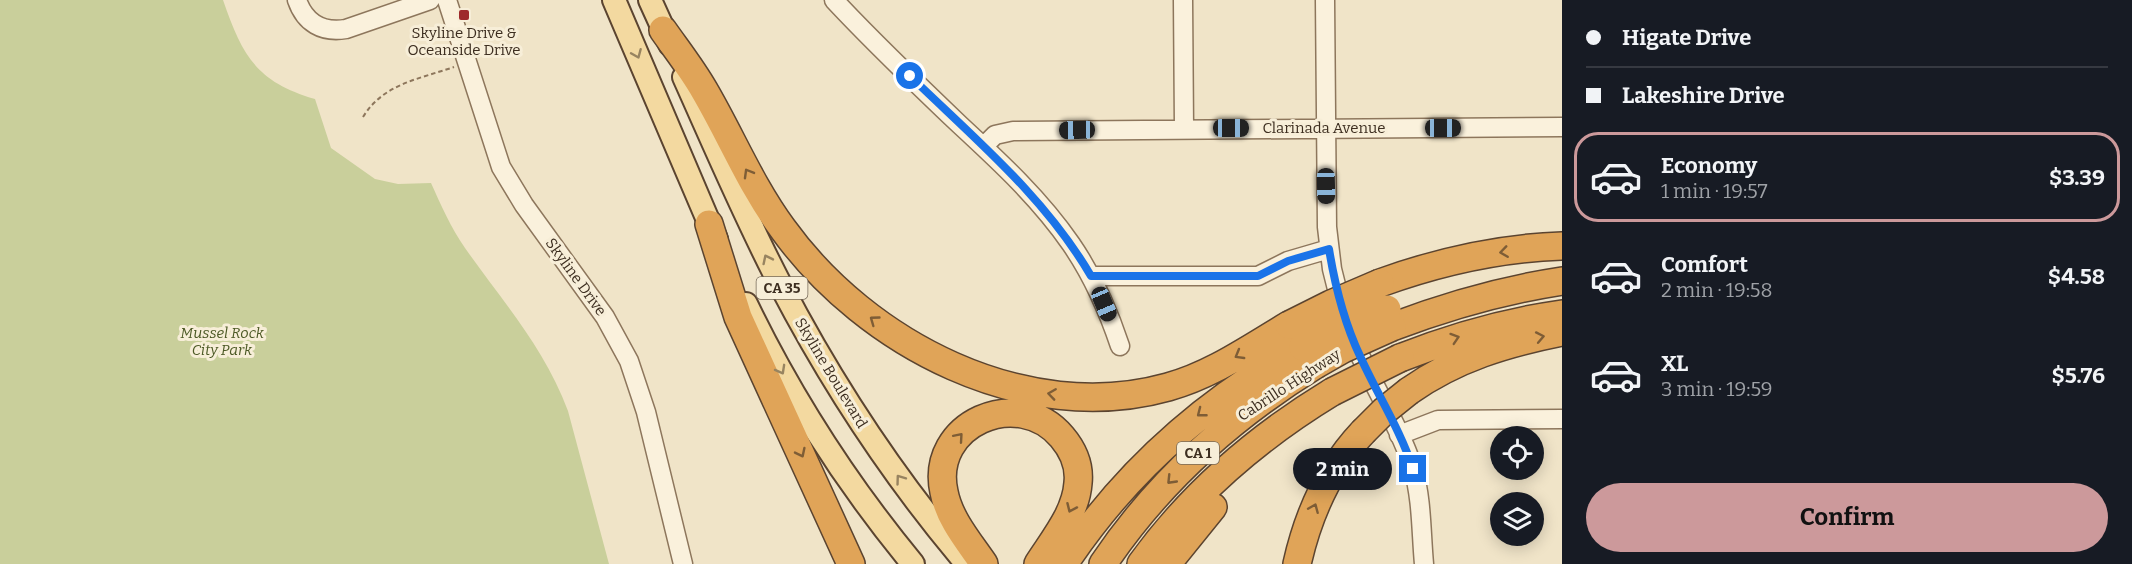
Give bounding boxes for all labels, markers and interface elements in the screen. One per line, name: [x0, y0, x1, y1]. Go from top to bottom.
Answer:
marker: Skyline Drive & Oceanside Drive: [457, 8, 471, 22]
place label: Skyline Drive & Oceanside Drive: [407, 24, 521, 59]
text: Higate Drive: [1622, 24, 1751, 51]
one-way arrow: [630, 48, 642, 59]
route start: [896, 62, 923, 89]
text: Lakeshire Drive: [1622, 82, 1785, 109]
car: [1213, 119, 1249, 137]
street label: Clarinada Avenue: [1263, 119, 1385, 137]
car: [1425, 119, 1461, 137]
car: [1059, 121, 1095, 139]
icon: car: [1589, 150, 1643, 204]
text: Economy: [1661, 152, 1757, 179]
text: $3.39: [2049, 164, 2105, 191]
car: [1317, 168, 1335, 204]
one-way arrow: [744, 169, 755, 179]
text: 1 min · 19:57: [1661, 179, 1767, 203]
street label: Skyline Drive: [542, 235, 610, 319]
one-way arrow: [1499, 245, 1508, 257]
icon: car: [1589, 249, 1643, 303]
text: Comfort: [1661, 251, 1748, 278]
one-way arrow: [762, 254, 774, 265]
text: $4.58: [2048, 263, 2105, 290]
road number: CA 35: [756, 277, 808, 299]
text: 2 min · 19:58: [1661, 278, 1773, 302]
car: [1089, 284, 1119, 324]
street label: Skyline Boulevard: [791, 315, 871, 431]
one-way arrow: [869, 316, 880, 327]
park label: Mussel Rock City Park: [180, 324, 265, 359]
one-way arrow: [1534, 331, 1544, 344]
one-way arrow: [1449, 333, 1460, 345]
street label: Cabrillo Highway: [1234, 345, 1344, 425]
one-way arrow: [1235, 348, 1245, 359]
icon: car: [1589, 348, 1643, 402]
text: XL: [1661, 350, 1688, 377]
text: $5.76: [2051, 362, 2105, 389]
one-way arrow: [773, 364, 785, 374]
text: 3 min · 19:59: [1661, 377, 1773, 401]
one-way arrow: [1047, 389, 1057, 401]
one-way arrow: [1197, 406, 1208, 417]
map controls: [1490, 426, 1544, 546]
button: locate: [1490, 426, 1544, 480]
one-way arrow: [952, 433, 963, 443]
road number: CA 1: [1177, 442, 1219, 464]
one-way arrow: [793, 446, 805, 457]
callout: 2 min: [1293, 448, 1392, 490]
route end: [1399, 455, 1426, 482]
text: 2 min: [1316, 457, 1369, 481]
one-way arrow: [1167, 473, 1178, 483]
one-way arrow: [896, 475, 907, 486]
button: Confirm: [1586, 483, 2108, 552]
button: layers: [1490, 492, 1544, 546]
one-way arrow: [1066, 502, 1078, 513]
one-way arrow: [1307, 504, 1319, 515]

